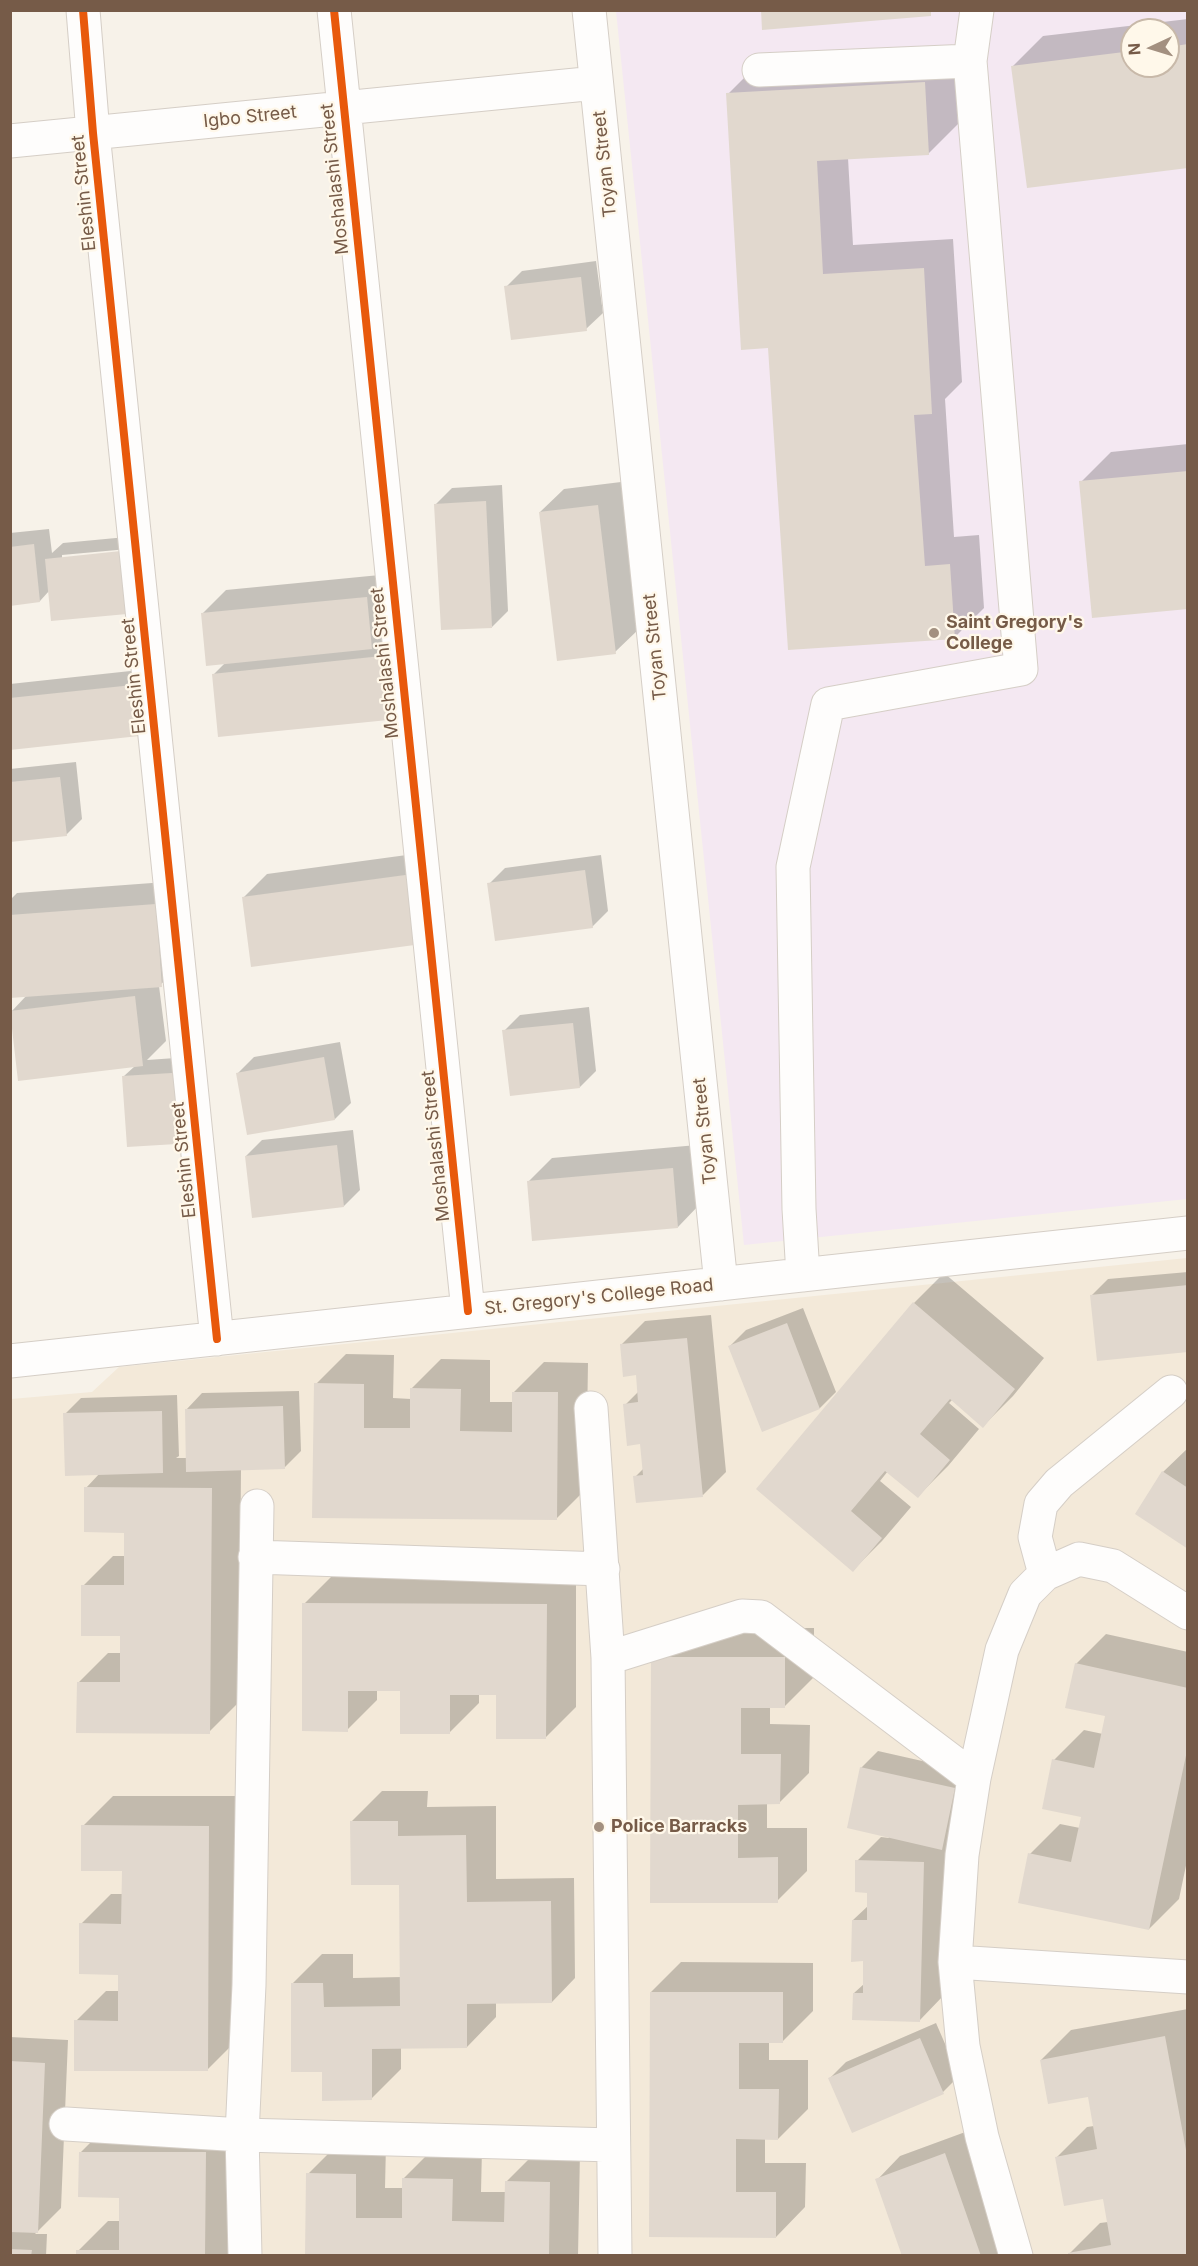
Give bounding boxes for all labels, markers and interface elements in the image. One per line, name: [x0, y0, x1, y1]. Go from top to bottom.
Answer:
north arrow: [1120, 18, 1180, 78]
text: N: [1124, 42, 1144, 56]
street label: Igbo Street: [202, 101, 298, 133]
street label: Moshalashi Street: [316, 102, 354, 256]
street label: Toyan Street: [589, 110, 621, 218]
street label: Eleshin Street: [67, 134, 101, 252]
street label: Moshalashi Street: [366, 586, 404, 740]
street label: Toyan Street: [639, 593, 671, 701]
place label: Saint Gregory's College: [946, 612, 1083, 654]
street label: Eleshin Street: [117, 617, 151, 735]
marker: Saint Gregory's College: [927, 626, 941, 640]
street label: Moshalashi Street: [417, 1069, 455, 1223]
street label: Toyan Street: [689, 1077, 721, 1185]
street label: Eleshin Street: [167, 1101, 201, 1219]
street label: St. Gregory's College Road: [483, 1274, 715, 1320]
place label: Police Barracks: [611, 1816, 747, 1838]
marker: Police Barracks: [592, 1820, 606, 1834]

